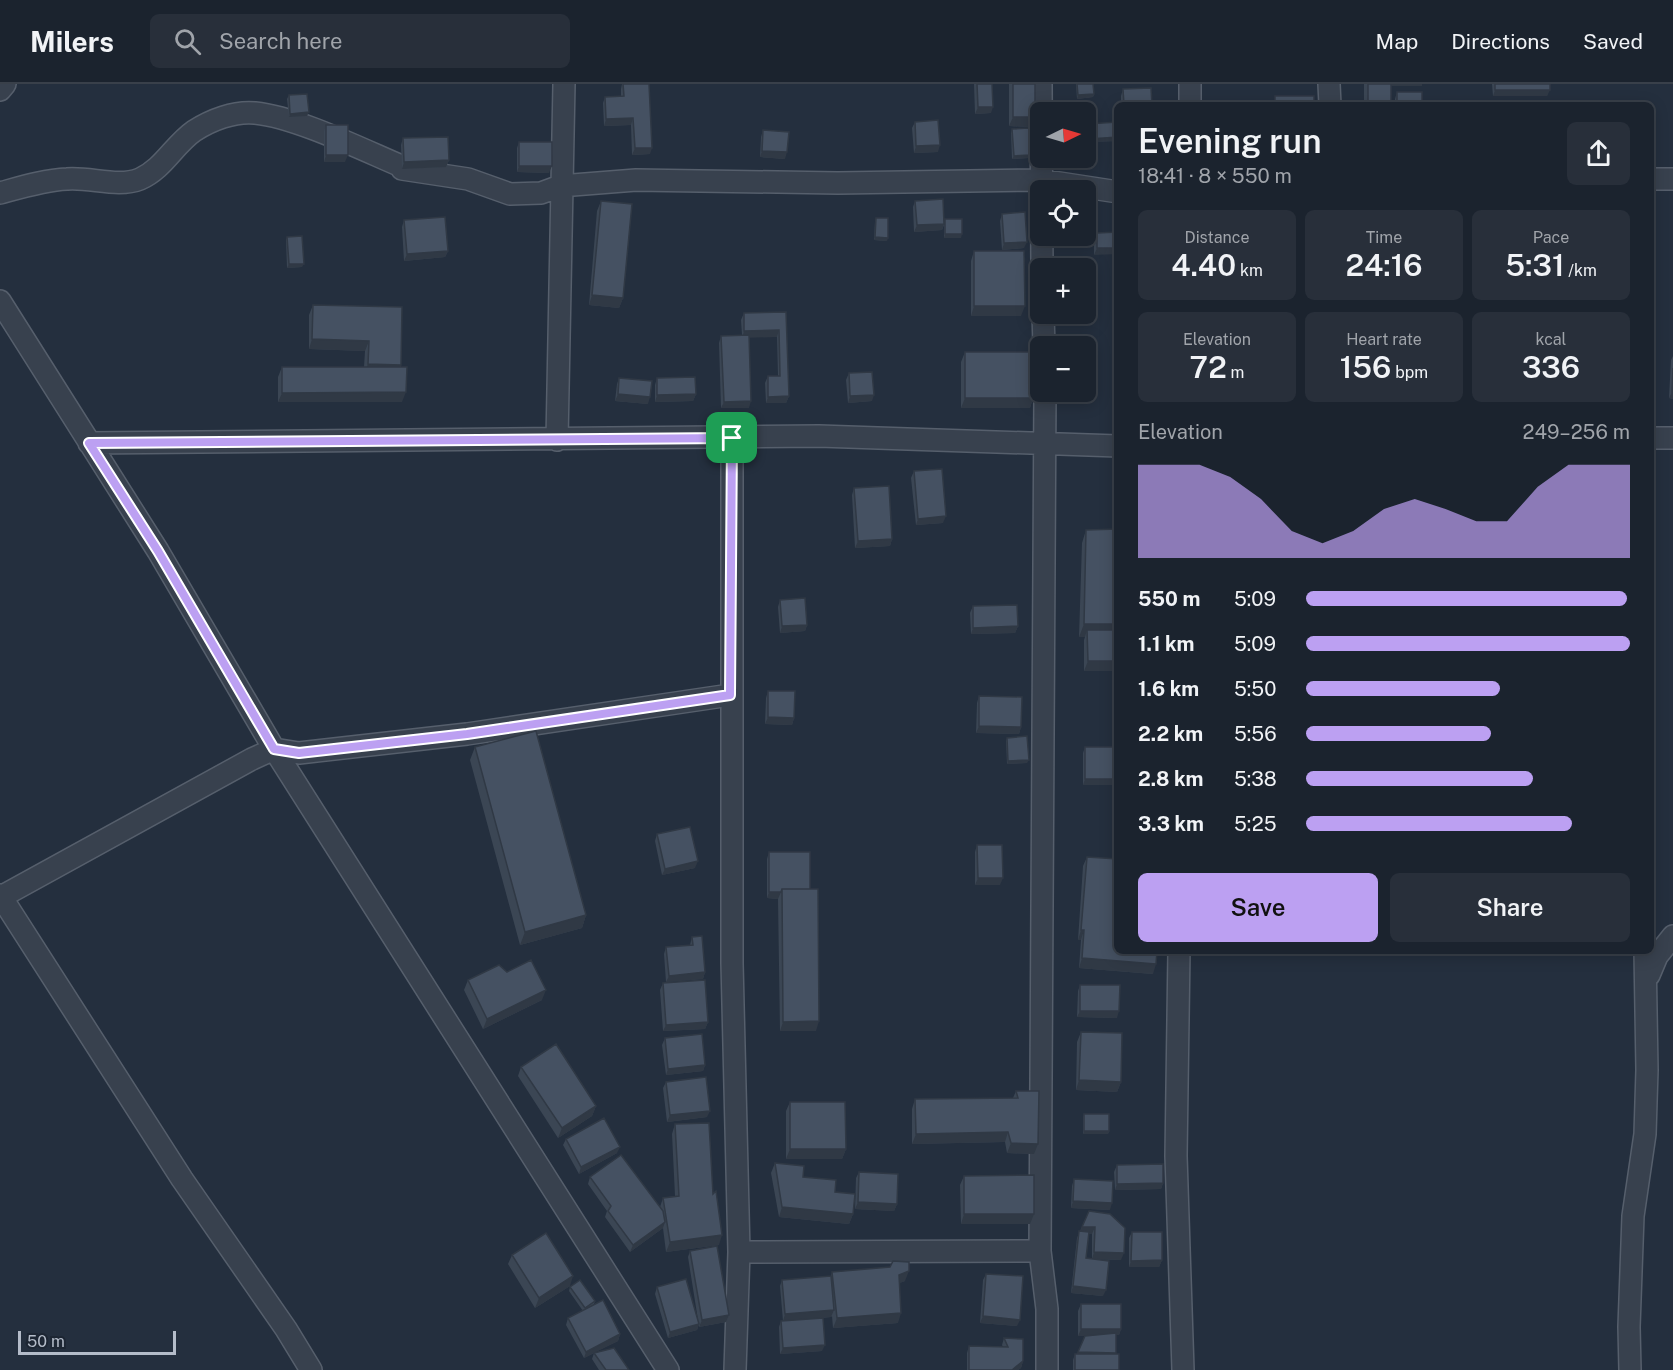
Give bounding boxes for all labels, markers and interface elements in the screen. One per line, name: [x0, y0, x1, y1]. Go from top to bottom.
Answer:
search box: [150, 14, 570, 68]
text: Milers: [30, 25, 114, 58]
icon: search: [171, 25, 204, 58]
text: Search here: [219, 28, 343, 54]
text: Map: [1376, 29, 1418, 54]
text: Directions: [1451, 29, 1550, 54]
text: Saved: [1583, 29, 1643, 54]
north arrow: [1030, 102, 1096, 168]
map controls: [1030, 102, 1096, 402]
text: Evening run: [1138, 122, 1321, 160]
button: share: [1567, 122, 1630, 185]
text: 18:41 · 8 × 550 m: [1138, 164, 1292, 188]
button: locate: [1030, 180, 1096, 246]
text: Distance: [1185, 228, 1249, 247]
text: Time: [1366, 228, 1402, 247]
text: Pace: [1533, 228, 1569, 247]
text: 4.40: [1171, 247, 1236, 283]
text: 24:16: [1345, 247, 1423, 283]
text: 5:31: [1505, 247, 1564, 283]
button: +: [1030, 258, 1096, 324]
text: km: [1236, 261, 1263, 280]
text: /km: [1564, 261, 1597, 280]
text: Elevation: [1183, 330, 1251, 349]
text: Heart rate: [1346, 330, 1422, 349]
text: kcal: [1536, 330, 1566, 349]
button: −: [1030, 336, 1096, 402]
text: 72: [1190, 349, 1227, 385]
text: 156: [1340, 349, 1391, 385]
text: 336: [1522, 349, 1580, 385]
text: m: [1227, 363, 1244, 382]
text: bpm: [1391, 363, 1428, 382]
pin: [706, 412, 757, 463]
text: Elevation: [1138, 420, 1223, 444]
text: 249–256 m: [1523, 420, 1630, 444]
icon: arrive: [715, 421, 748, 454]
text: 550 m: [1138, 587, 1200, 611]
text: 5:09: [1234, 587, 1276, 611]
text: 1.1 km: [1138, 632, 1195, 656]
text: 5:09: [1234, 632, 1276, 656]
text: 1.6 km: [1138, 677, 1199, 701]
text: 5:50: [1234, 677, 1276, 701]
text: 2.2 km: [1138, 722, 1203, 746]
text: 5:56: [1234, 722, 1277, 746]
text: 2.8 km: [1138, 767, 1204, 791]
text: 5:38: [1234, 767, 1277, 791]
text: 3.3 km: [1138, 812, 1204, 836]
text: 5:25: [1234, 812, 1276, 836]
button: Save: [1138, 873, 1378, 942]
button: Share: [1390, 873, 1630, 942]
scale bar: [18, 1328, 176, 1356]
text: 50 m: [27, 1332, 65, 1351]

